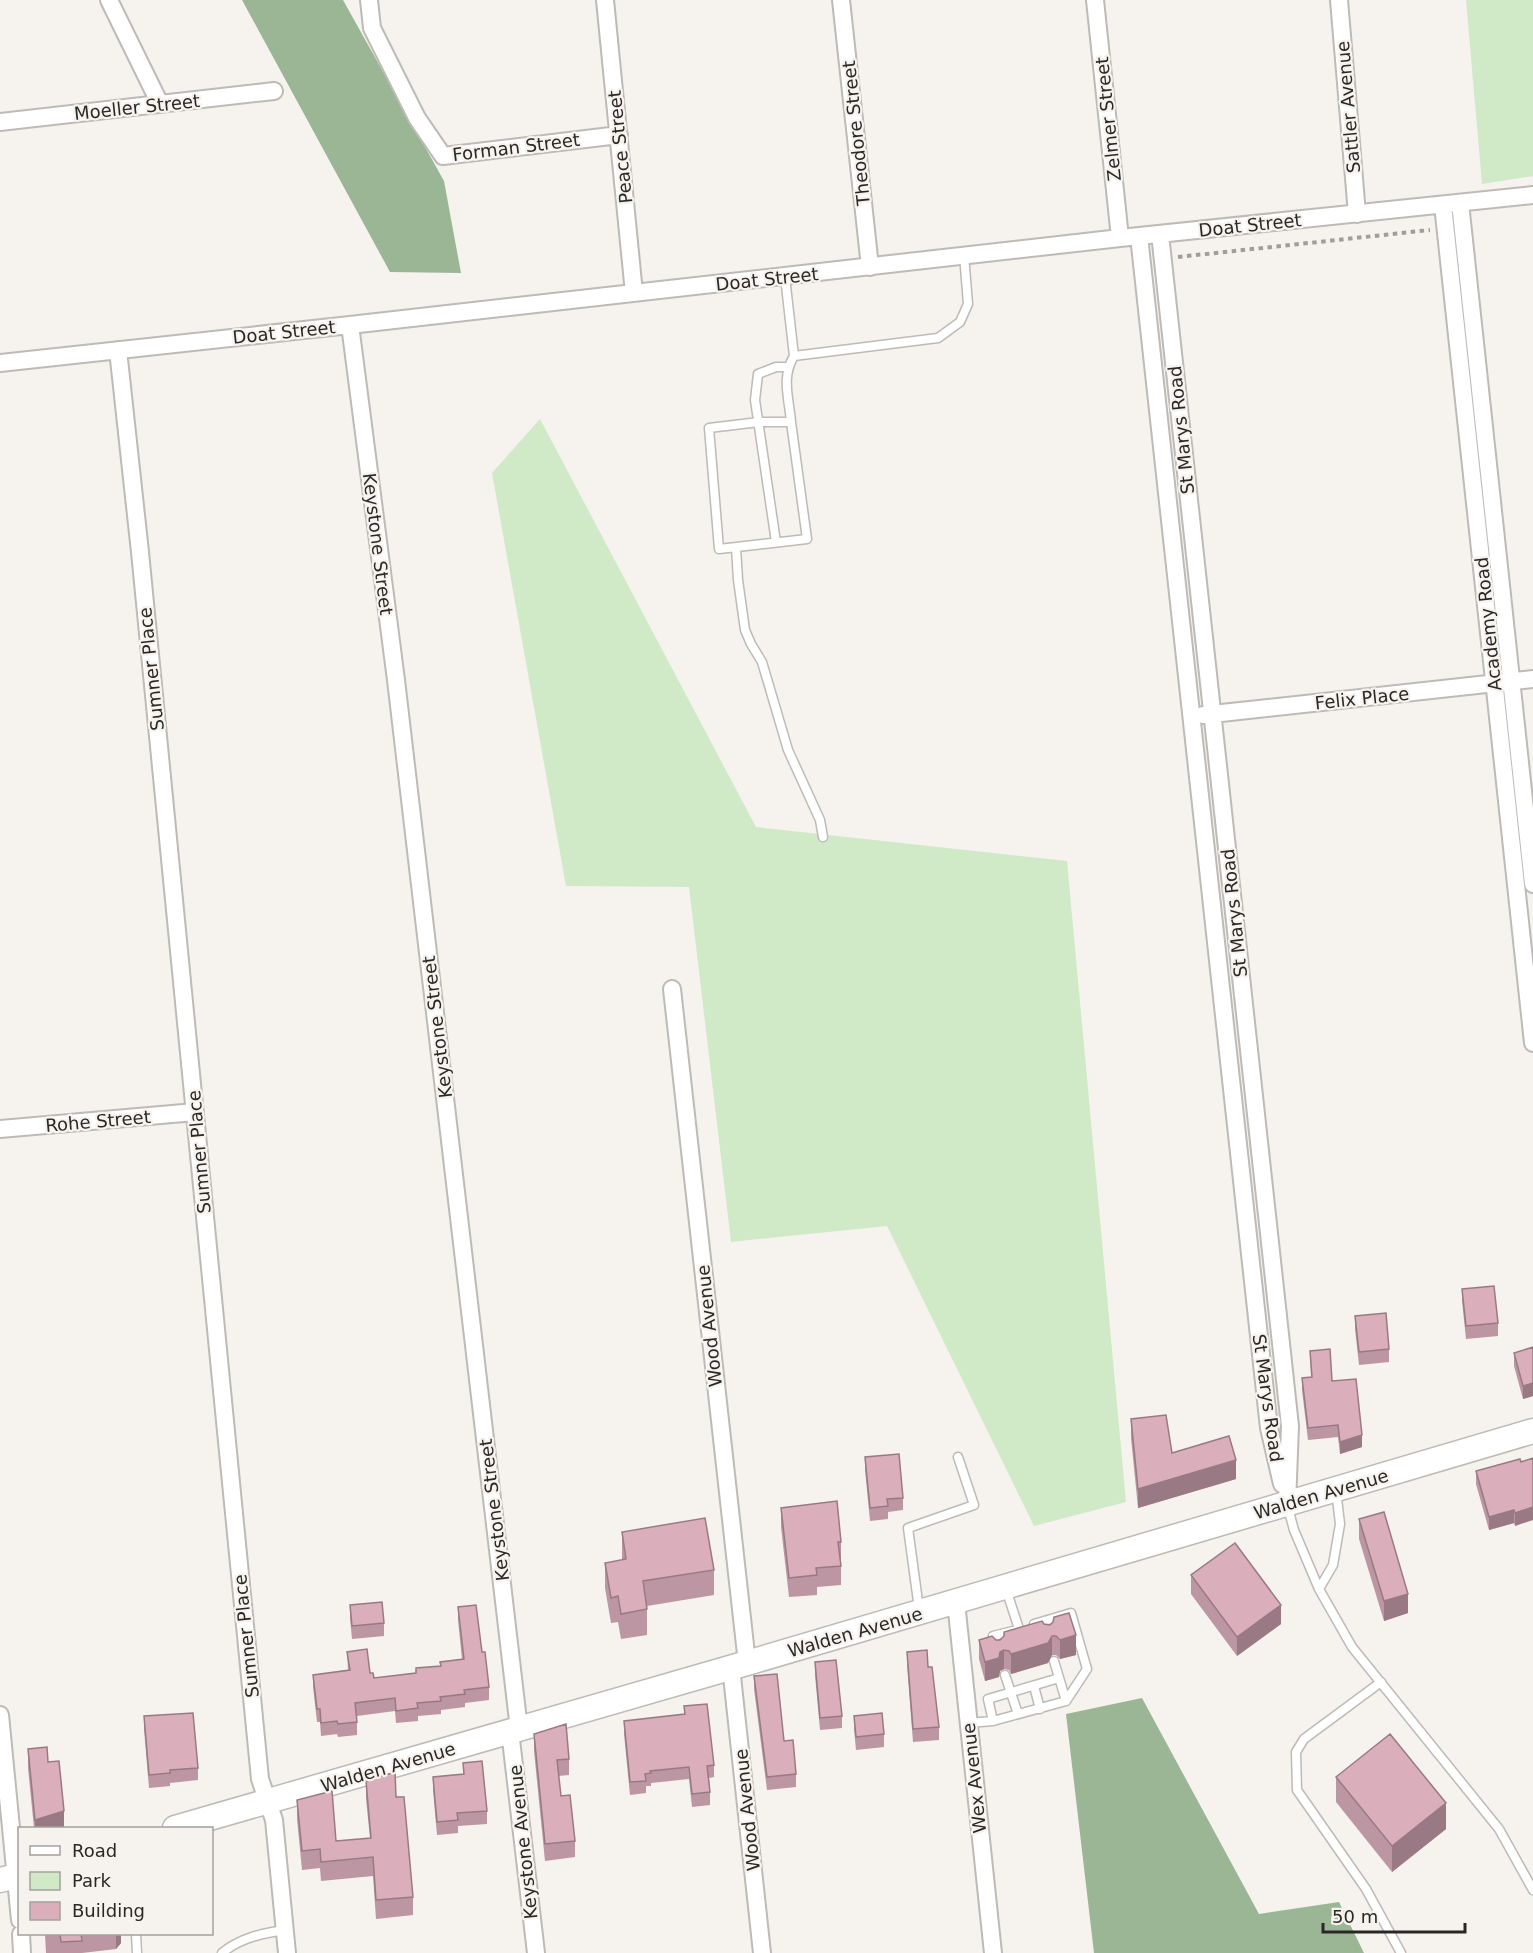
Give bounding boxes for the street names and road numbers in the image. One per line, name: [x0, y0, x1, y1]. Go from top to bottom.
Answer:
street label: Sattler Avenue: [1332, 40, 1364, 174]
street label: Zelmer Street: [1091, 56, 1125, 182]
street label: Theodore Street: [838, 60, 874, 207]
street label: Peace Street: [604, 89, 636, 205]
street label: Moeller Street: [73, 90, 201, 124]
street label: Forman Street: [451, 129, 581, 165]
street label: Doat Street: [1197, 209, 1303, 241]
street label: Doat Street: [714, 263, 820, 295]
street label: Doat Street: [231, 316, 337, 348]
street label: St Marys Road: [1164, 365, 1198, 495]
street label: Keystone Street: [359, 472, 397, 616]
street label: Academy Road: [1471, 556, 1505, 692]
street label: Sumner Place: [134, 606, 168, 732]
street label: Felix Place: [1314, 683, 1410, 713]
street label: St Marys Road: [1217, 848, 1251, 978]
street label: Keystone Street: [418, 955, 456, 1099]
street label: Sumner Place: [183, 1089, 215, 1215]
street label: Rohe Street: [44, 1106, 152, 1136]
street label: Wood Avenue: [692, 1264, 726, 1388]
street label: St Marys Road: [1249, 1333, 1287, 1463]
street label: Keystone Street: [475, 1438, 513, 1582]
street label: Walden Avenue: [1251, 1465, 1391, 1523]
street label: Sumner Place: [229, 1573, 263, 1699]
street label: Walden Avenue: [785, 1603, 925, 1661]
street label: Wex Avenue: [958, 1722, 990, 1834]
street label: Walden Avenue: [318, 1738, 458, 1796]
street label: Wood Avenue: [730, 1748, 764, 1872]
street label: Keystone Avenue: [504, 1764, 542, 1920]

